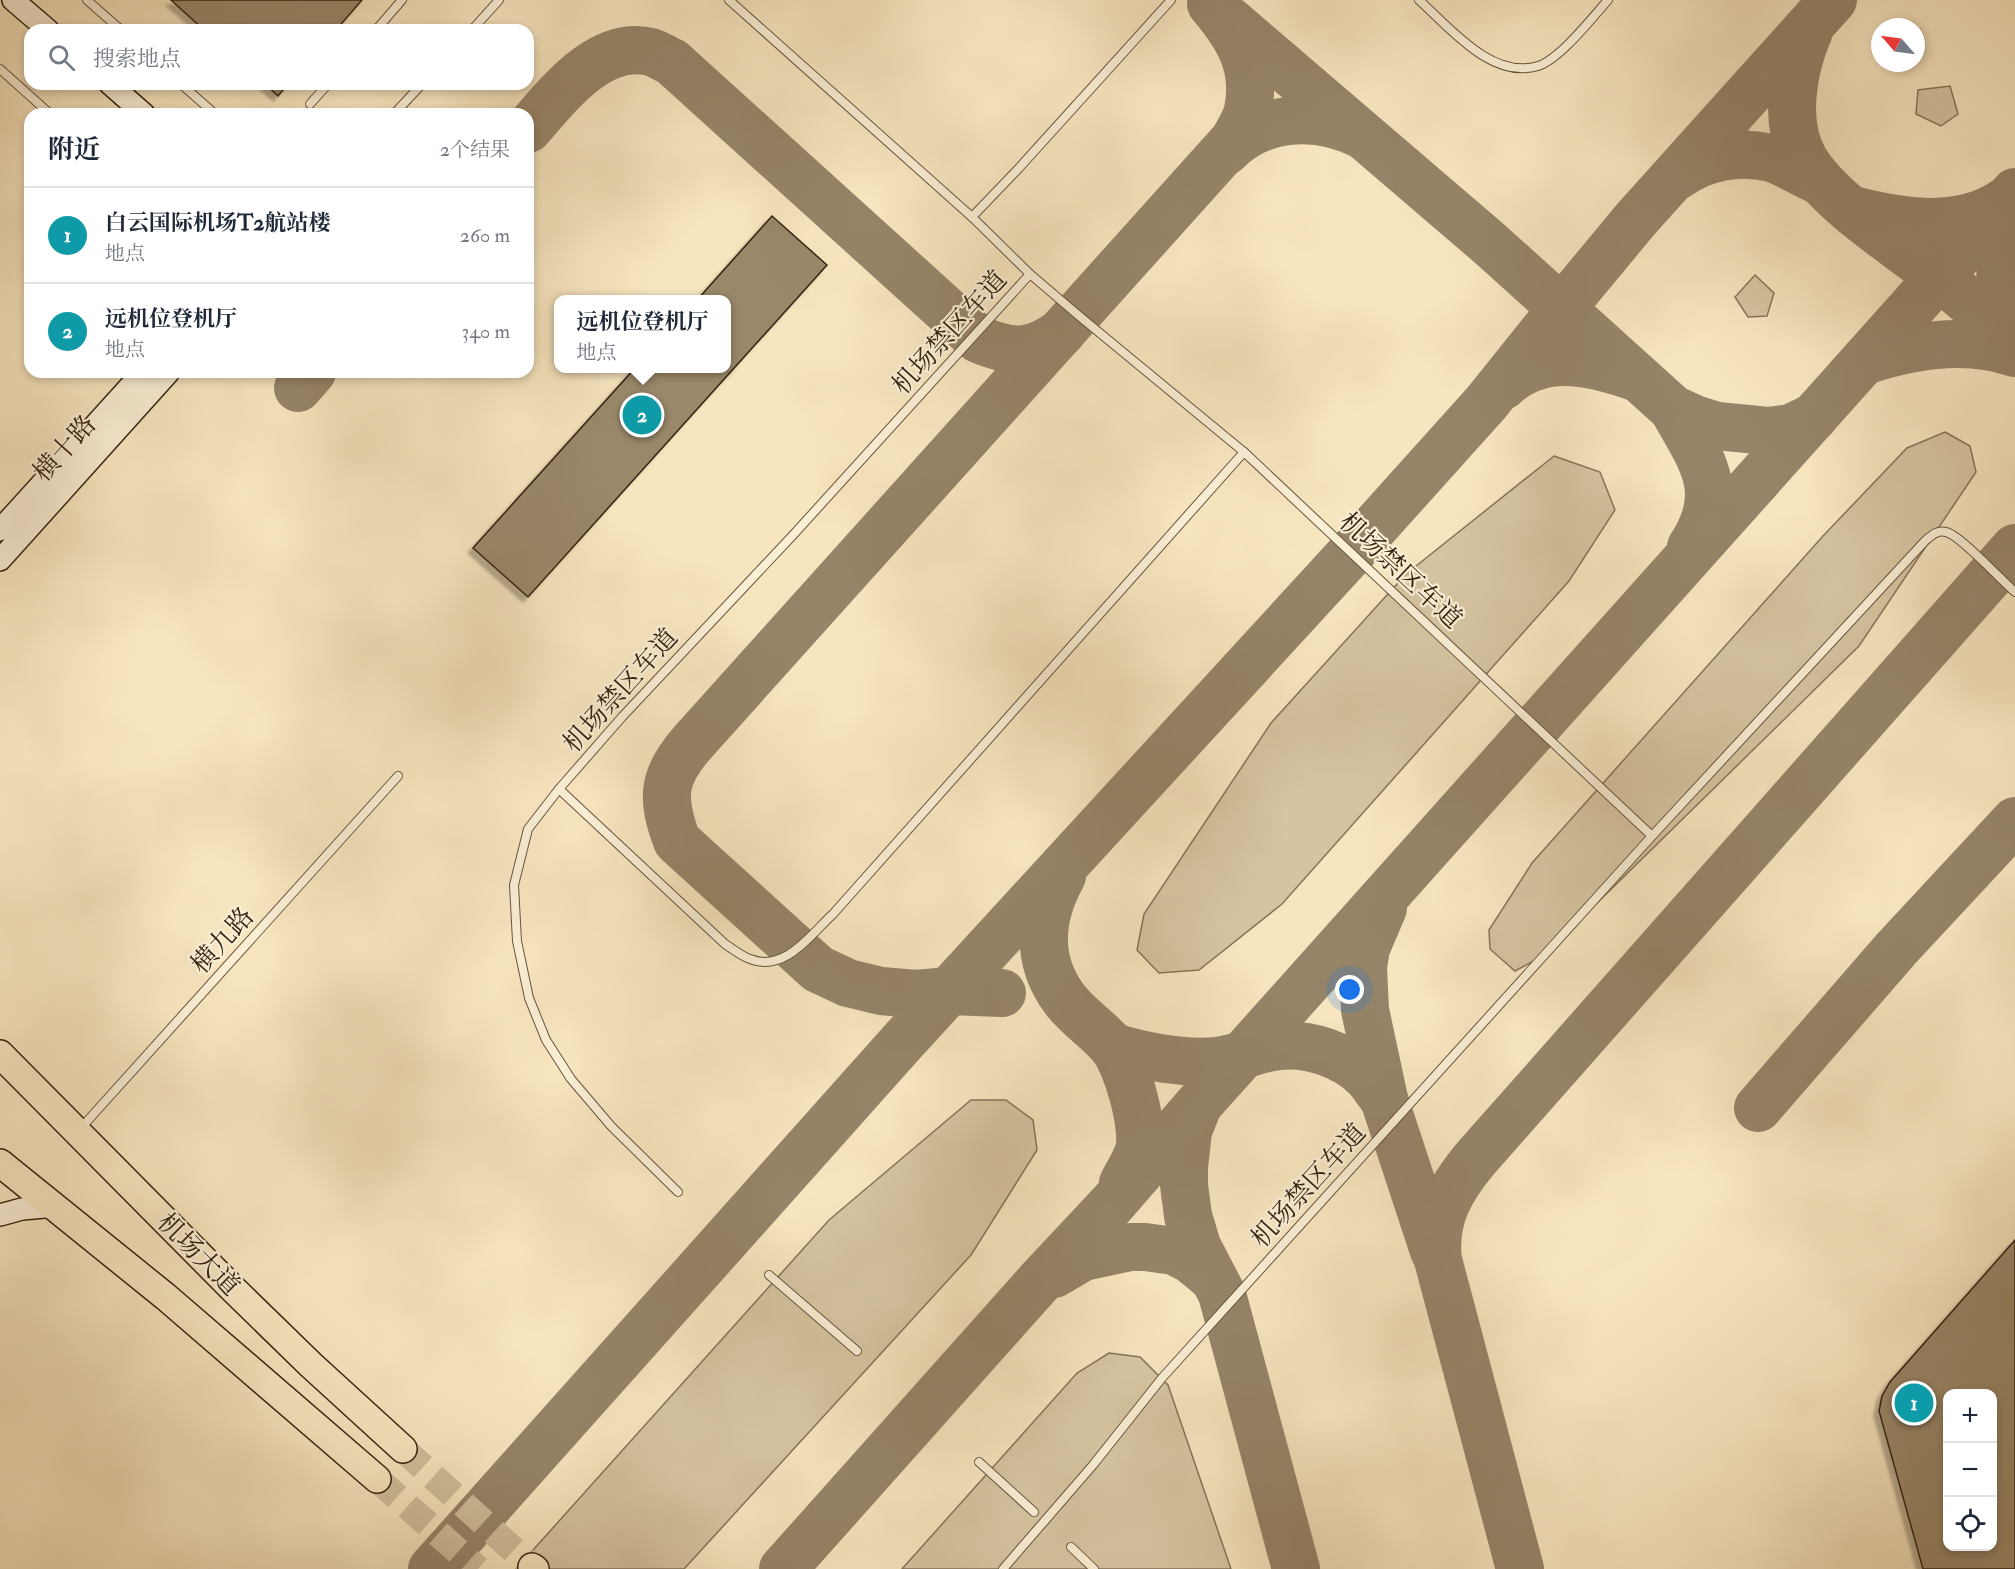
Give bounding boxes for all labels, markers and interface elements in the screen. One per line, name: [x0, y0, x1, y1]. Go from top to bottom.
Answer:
north arrow: [1871, 18, 1925, 72]
search box: [24, 24, 534, 90]
icon: search: [45, 41, 78, 74]
text: 搜索地点: [93, 45, 181, 73]
text: 附近: [48, 134, 100, 166]
text: 2个结果: [440, 137, 510, 162]
text: 白云国际机场T2航站楼: [105, 209, 331, 237]
text: 1: [64, 223, 71, 248]
text: 260 m: [460, 223, 510, 248]
text: 地点: [105, 241, 145, 266]
street label: 机场禁区车道: [886, 264, 1014, 401]
popup: [554, 295, 731, 373]
text: 远机位登机厅: [105, 305, 237, 333]
text: 远机位登机厅: [576, 308, 709, 336]
text: 2: [62, 319, 73, 344]
text: 340 m: [462, 319, 510, 344]
text: 地点: [105, 337, 145, 362]
text: 地点: [576, 340, 616, 365]
pin: 2: [622, 392, 662, 438]
street label: 横十路: [27, 409, 103, 488]
street label: 机场禁区车道: [1332, 506, 1468, 636]
street label: 机场禁区车道: [557, 622, 685, 759]
street label: 横九路: [185, 901, 261, 980]
your location: [1335, 975, 1364, 1004]
street label: 机场禁区车道: [1245, 1117, 1373, 1254]
street label: 机场大道: [150, 1207, 246, 1303]
pin: 1: [1894, 1380, 1934, 1426]
map controls: [1943, 1389, 1997, 1551]
button: +: [1943, 1389, 1997, 1443]
button: −: [1943, 1443, 1997, 1497]
button: locate: [1943, 1497, 1997, 1551]

